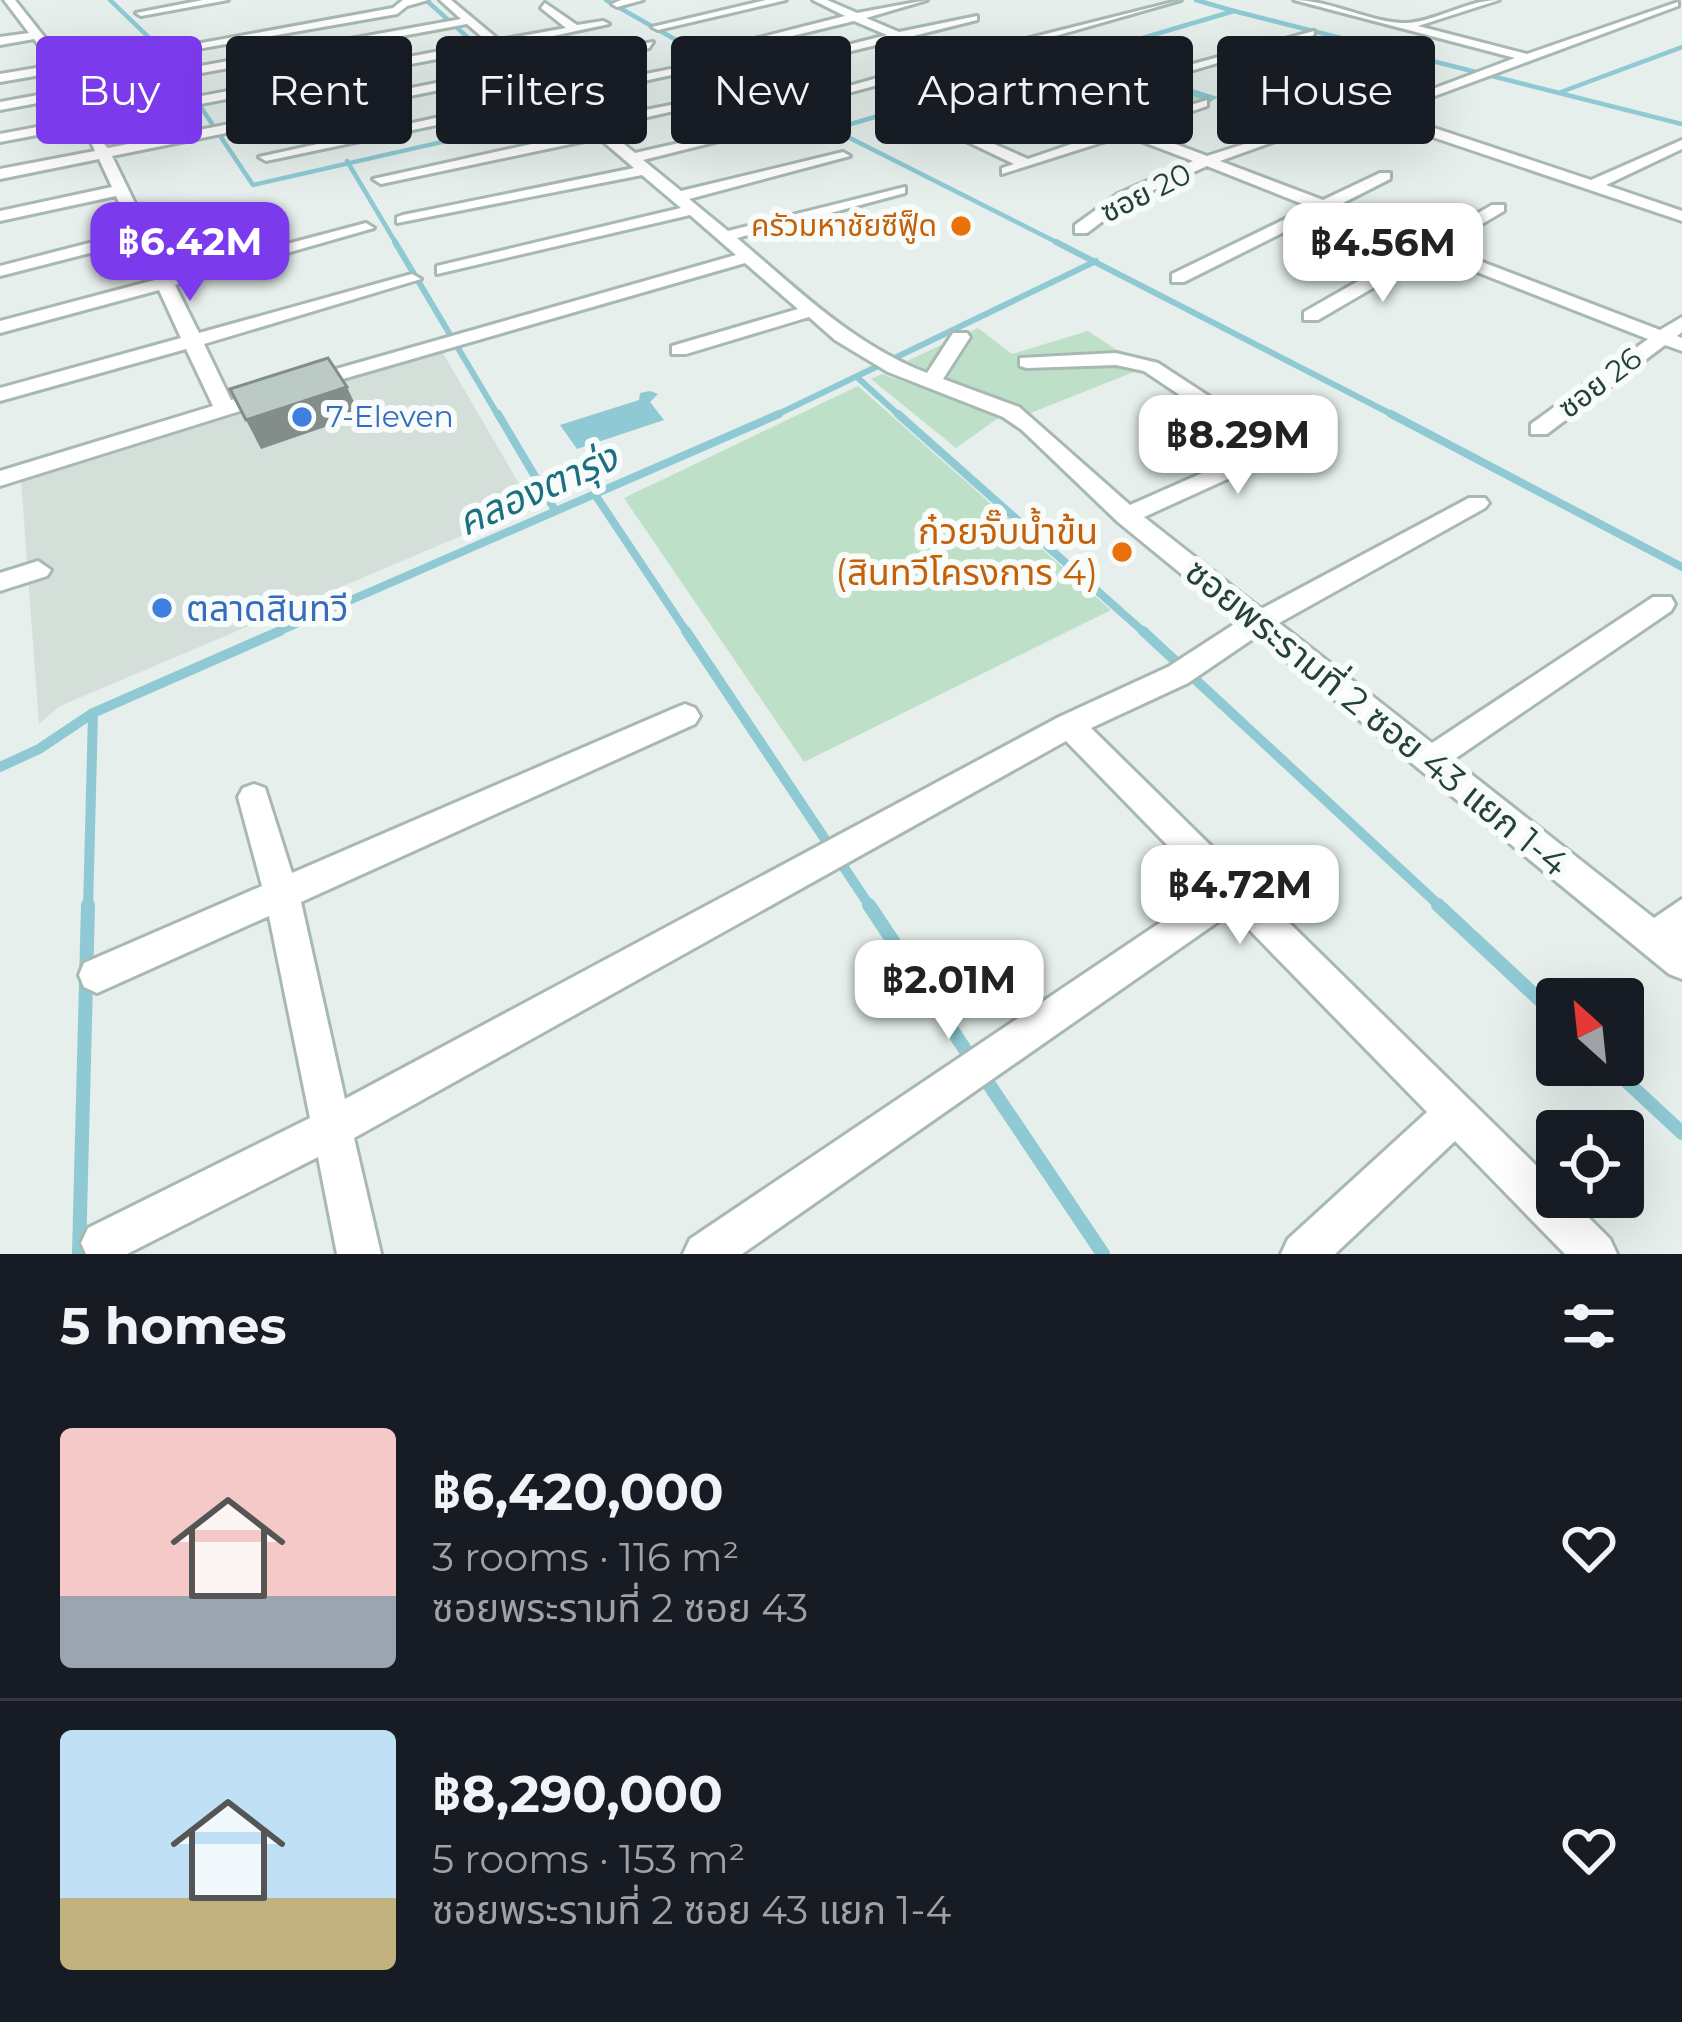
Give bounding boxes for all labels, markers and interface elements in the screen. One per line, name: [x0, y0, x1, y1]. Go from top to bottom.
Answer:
chip: Buy: [36, 36, 202, 144]
chip: Rent: [226, 36, 412, 144]
chip: Filters: [436, 36, 647, 144]
chip: New: [671, 36, 851, 144]
chip: Apartment: [875, 36, 1193, 144]
chip: House: [1217, 36, 1435, 144]
street label: ซอย 20: [1094, 155, 1197, 230]
pin: ฿6.42M: [92, 202, 288, 304]
pin: ฿4.56M: [1285, 203, 1481, 305]
place label: ครัวมหาชัยซีฟู็ด: [751, 207, 937, 244]
marker: ครัวมหาชัยซีฟู็ด: [948, 213, 974, 239]
text: ฿6.42M: [117, 217, 263, 265]
text: ฿4.56M: [1310, 218, 1456, 266]
street label: ซอย 26: [1551, 339, 1649, 426]
pin: ฿8.29M: [1140, 395, 1336, 497]
place label: 7-Eleven: [326, 398, 454, 435]
marker: 7-Eleven: [289, 404, 315, 430]
text: ฿8.29M: [1166, 410, 1310, 458]
water label: คลองตารุ่ง: [450, 432, 627, 546]
place label: ก๋วยจั๊บน้ำข้น (สินทวีโครงการ 4): [835, 507, 1098, 594]
marker: ก๋วยจั๊บน้ำข้น (สินทวีโครงการ 4): [1109, 539, 1135, 565]
street label: ซอยพระรามที่ 2 ซอย 43 แยก 1-4: [1177, 547, 1579, 885]
place label: ตลาดสินทวี: [186, 586, 349, 630]
marker: ตลาดสินทวี: [149, 595, 175, 621]
pin: ฿4.72M: [1142, 845, 1338, 947]
text: ฿4.72M: [1168, 860, 1312, 908]
pin: ฿2.01M: [851, 940, 1047, 1042]
text: ฿2.01M: [882, 955, 1016, 1003]
north arrow: [1536, 978, 1644, 1086]
map controls: [1536, 978, 1644, 1218]
button: locate: [1536, 1110, 1644, 1218]
icon: filters: [1556, 1293, 1622, 1359]
text: 5 homes: [60, 1295, 287, 1357]
text: ฿6,420,000: [432, 1461, 724, 1523]
icon: home: [156, 1476, 300, 1620]
icon: heart: [1556, 1515, 1622, 1581]
text: 3 rooms · 116 m²: [432, 1533, 739, 1581]
text: ซอยพระรามที่ 2 ซอย 43: [432, 1584, 808, 1632]
text: ฿8,290,000: [432, 1763, 723, 1825]
icon: home: [156, 1778, 300, 1922]
icon: heart: [1556, 1817, 1622, 1883]
text: 5 rooms · 153 m²: [432, 1835, 745, 1883]
text: ซอยพระรามที่ 2 ซอย 43 แยก 1-4: [432, 1886, 951, 1934]

